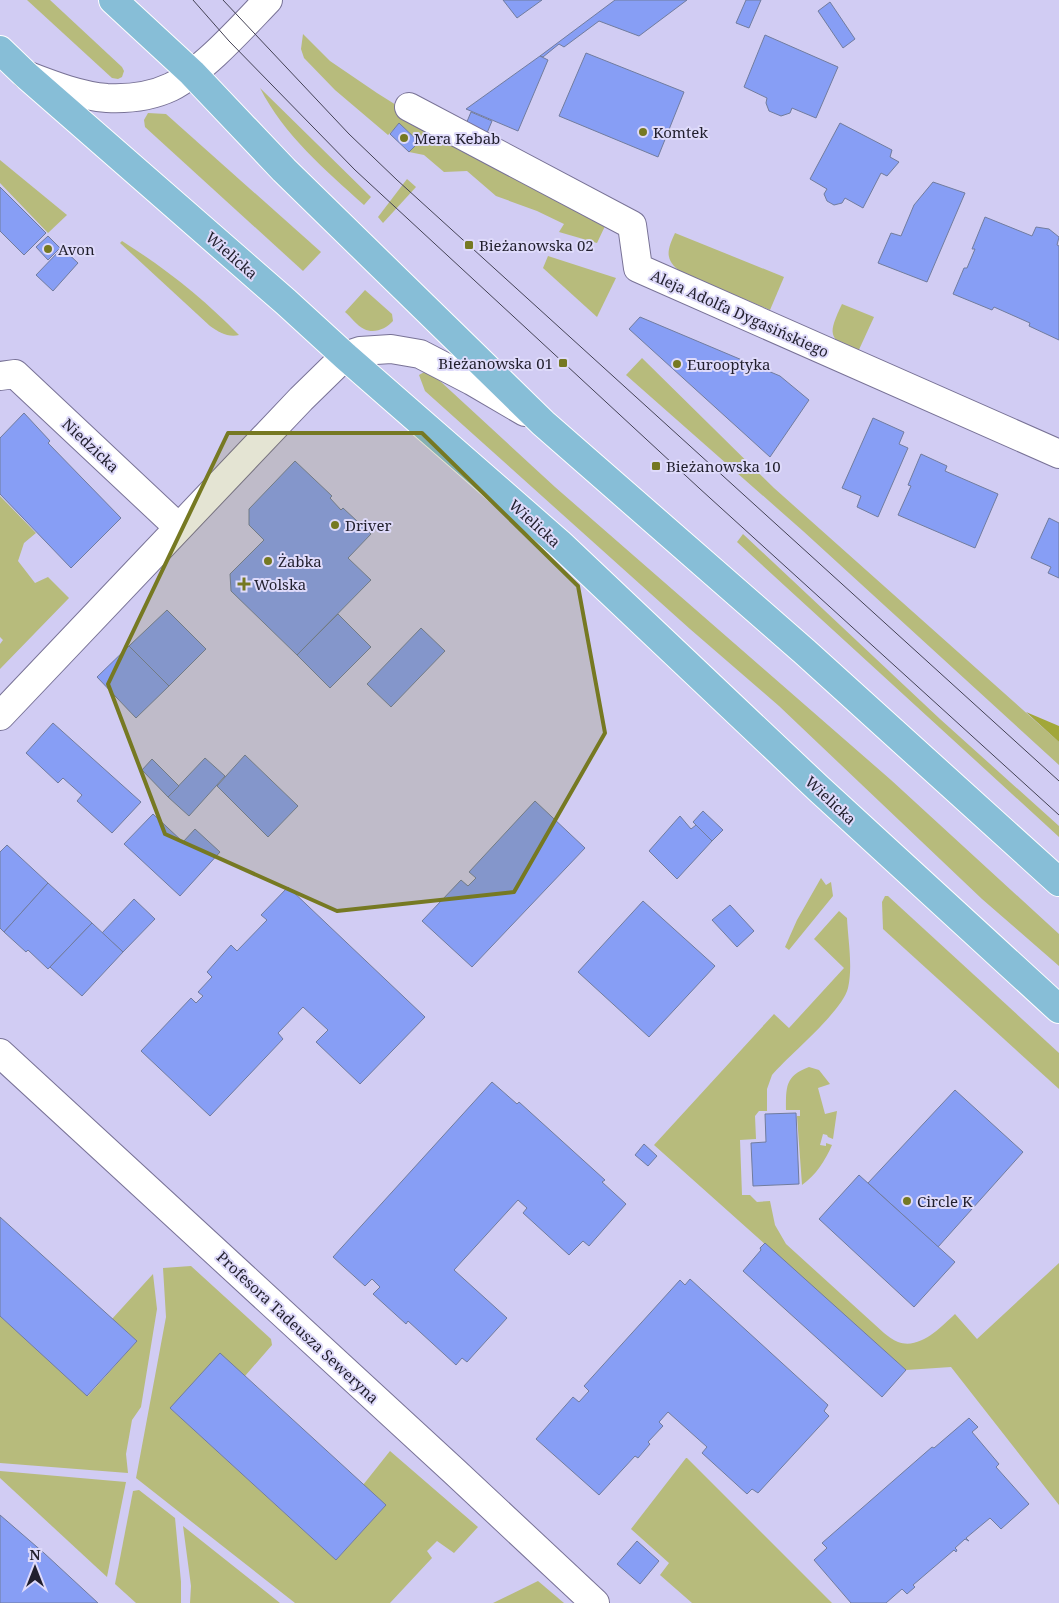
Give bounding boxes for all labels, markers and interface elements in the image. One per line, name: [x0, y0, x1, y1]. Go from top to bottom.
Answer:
place label: Komtek: [653, 122, 708, 142]
marker: Komtek: [637, 126, 649, 138]
place label: Mera Kebab: [414, 128, 500, 148]
marker: Mera Kebab: [398, 132, 410, 144]
street label: Wielicka: [202, 227, 262, 283]
place label: Bieżanowska 02: [479, 235, 594, 255]
place label: Avon: [58, 239, 95, 259]
marker: Bieżanowska 02: [463, 239, 475, 251]
marker: Avon: [42, 243, 54, 255]
street label: Aleja Adolfa Dygasińskiego: [648, 265, 832, 361]
place label: Bieżanowska 01: [438, 353, 553, 373]
place label: Eurooptyka: [687, 354, 770, 374]
marker: Bieżanowska 01: [557, 357, 569, 369]
marker: Eurooptyka: [671, 358, 683, 370]
street label: Niedzicka: [58, 414, 124, 476]
place label: Bieżanowska 10: [666, 456, 781, 476]
marker: Bieżanowska 10: [650, 460, 662, 472]
street label: Wielicka: [505, 495, 565, 551]
place label: Driver: [345, 515, 392, 535]
marker: Driver: [329, 519, 341, 531]
place label: Żabka: [278, 551, 322, 571]
marker: Żabka: [262, 555, 274, 567]
place label: Wolska: [254, 574, 306, 594]
marker: Wolska: [238, 578, 250, 590]
street label: Wielicka: [801, 771, 861, 829]
place label: Circle K: [917, 1191, 973, 1211]
marker: Circle K: [901, 1195, 913, 1207]
street label: Profesora Tadeusza Seweryna: [213, 1247, 383, 1407]
north arrow: [10, 1543, 60, 1593]
text: N: [29, 1545, 41, 1564]

